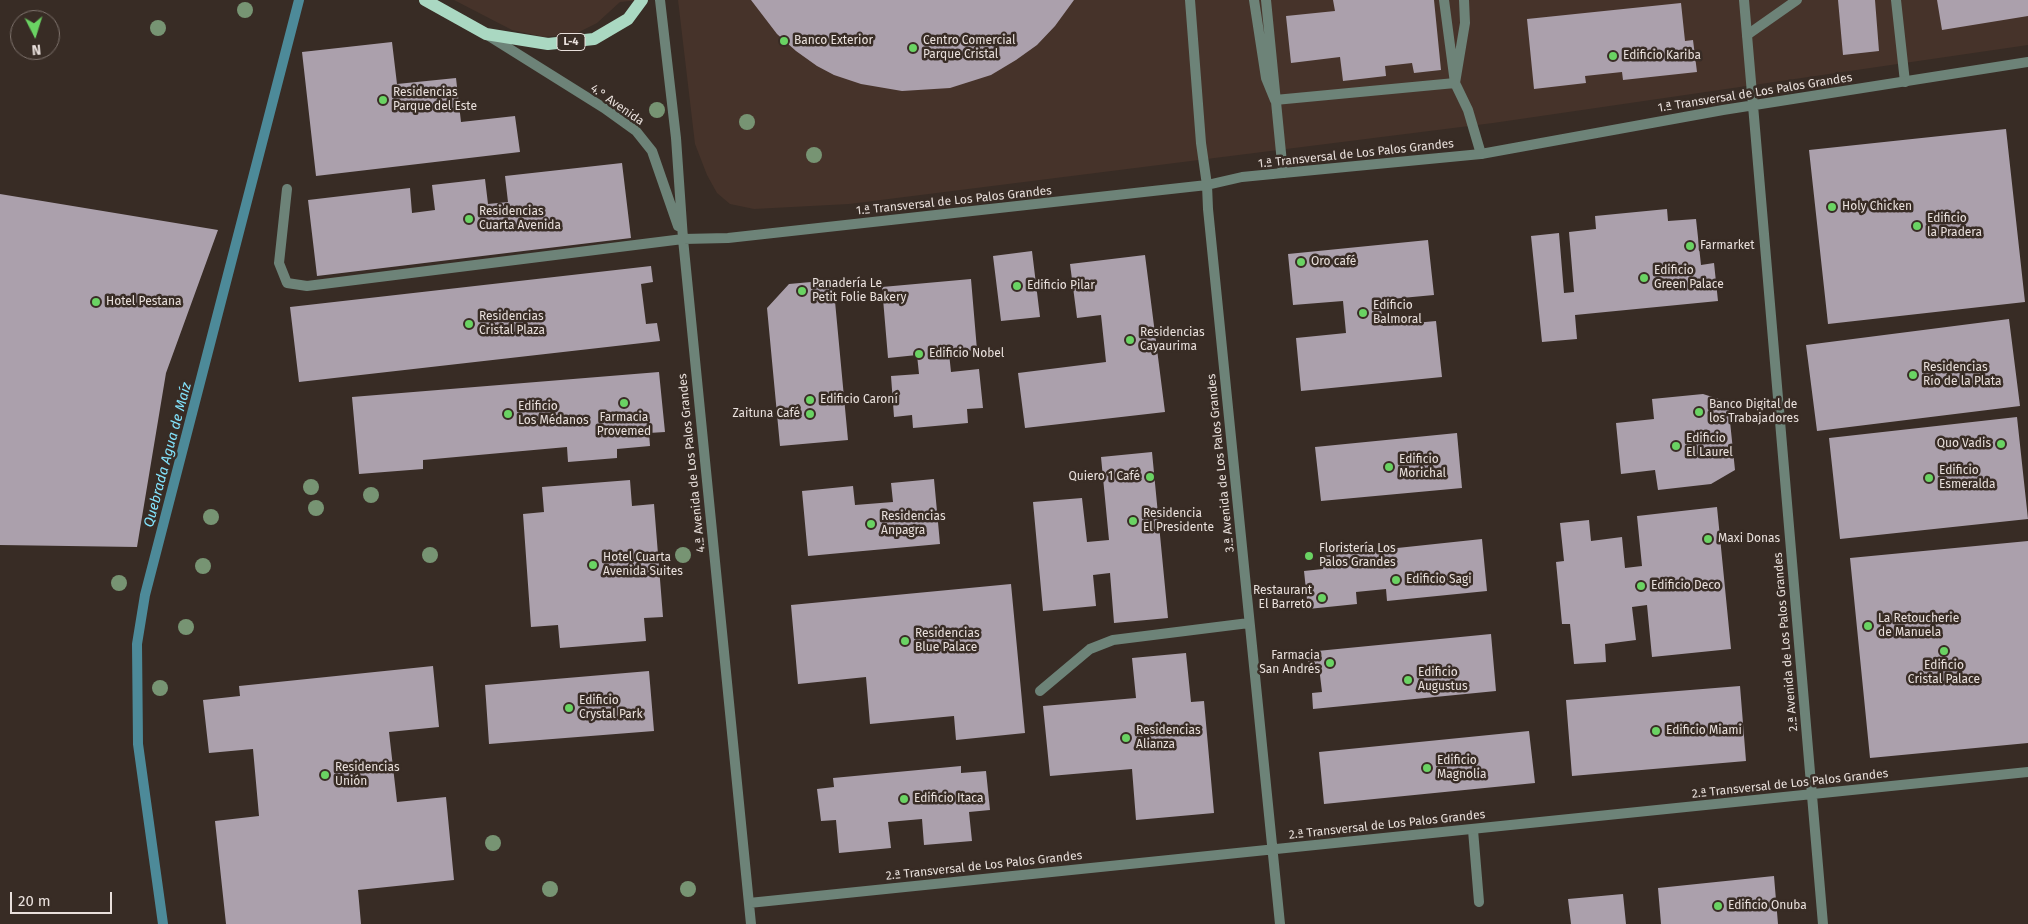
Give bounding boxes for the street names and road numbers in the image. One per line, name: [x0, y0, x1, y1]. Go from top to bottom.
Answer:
road number: L-4: [557, 34, 585, 51]
street label: 1.ª Transversal de Los Palos Grandes: [1657, 71, 1853, 115]
street label: 4.° Avenida: [587, 81, 647, 129]
street label: 1.ª Transversal de Los Palos Grandes: [1257, 137, 1455, 171]
street label: 1.ª Transversal de Los Palos Grandes: [855, 184, 1053, 218]
street label: 4.ª Avenida de Los Palos Grandes: [675, 373, 709, 553]
street label: 3.ª Avenida de Los Palos Grandes: [1204, 373, 1238, 553]
street label: 2.ª Avenida de Los Palos Grandes: [1771, 552, 1801, 732]
street label: 2.ª Transversal de Los Palos Grandes: [1691, 767, 1889, 801]
street label: 2.ª Transversal de Los Palos Grandes: [1288, 808, 1486, 842]
street label: 2.ª Transversal de Los Palos Grandes: [885, 849, 1083, 883]

